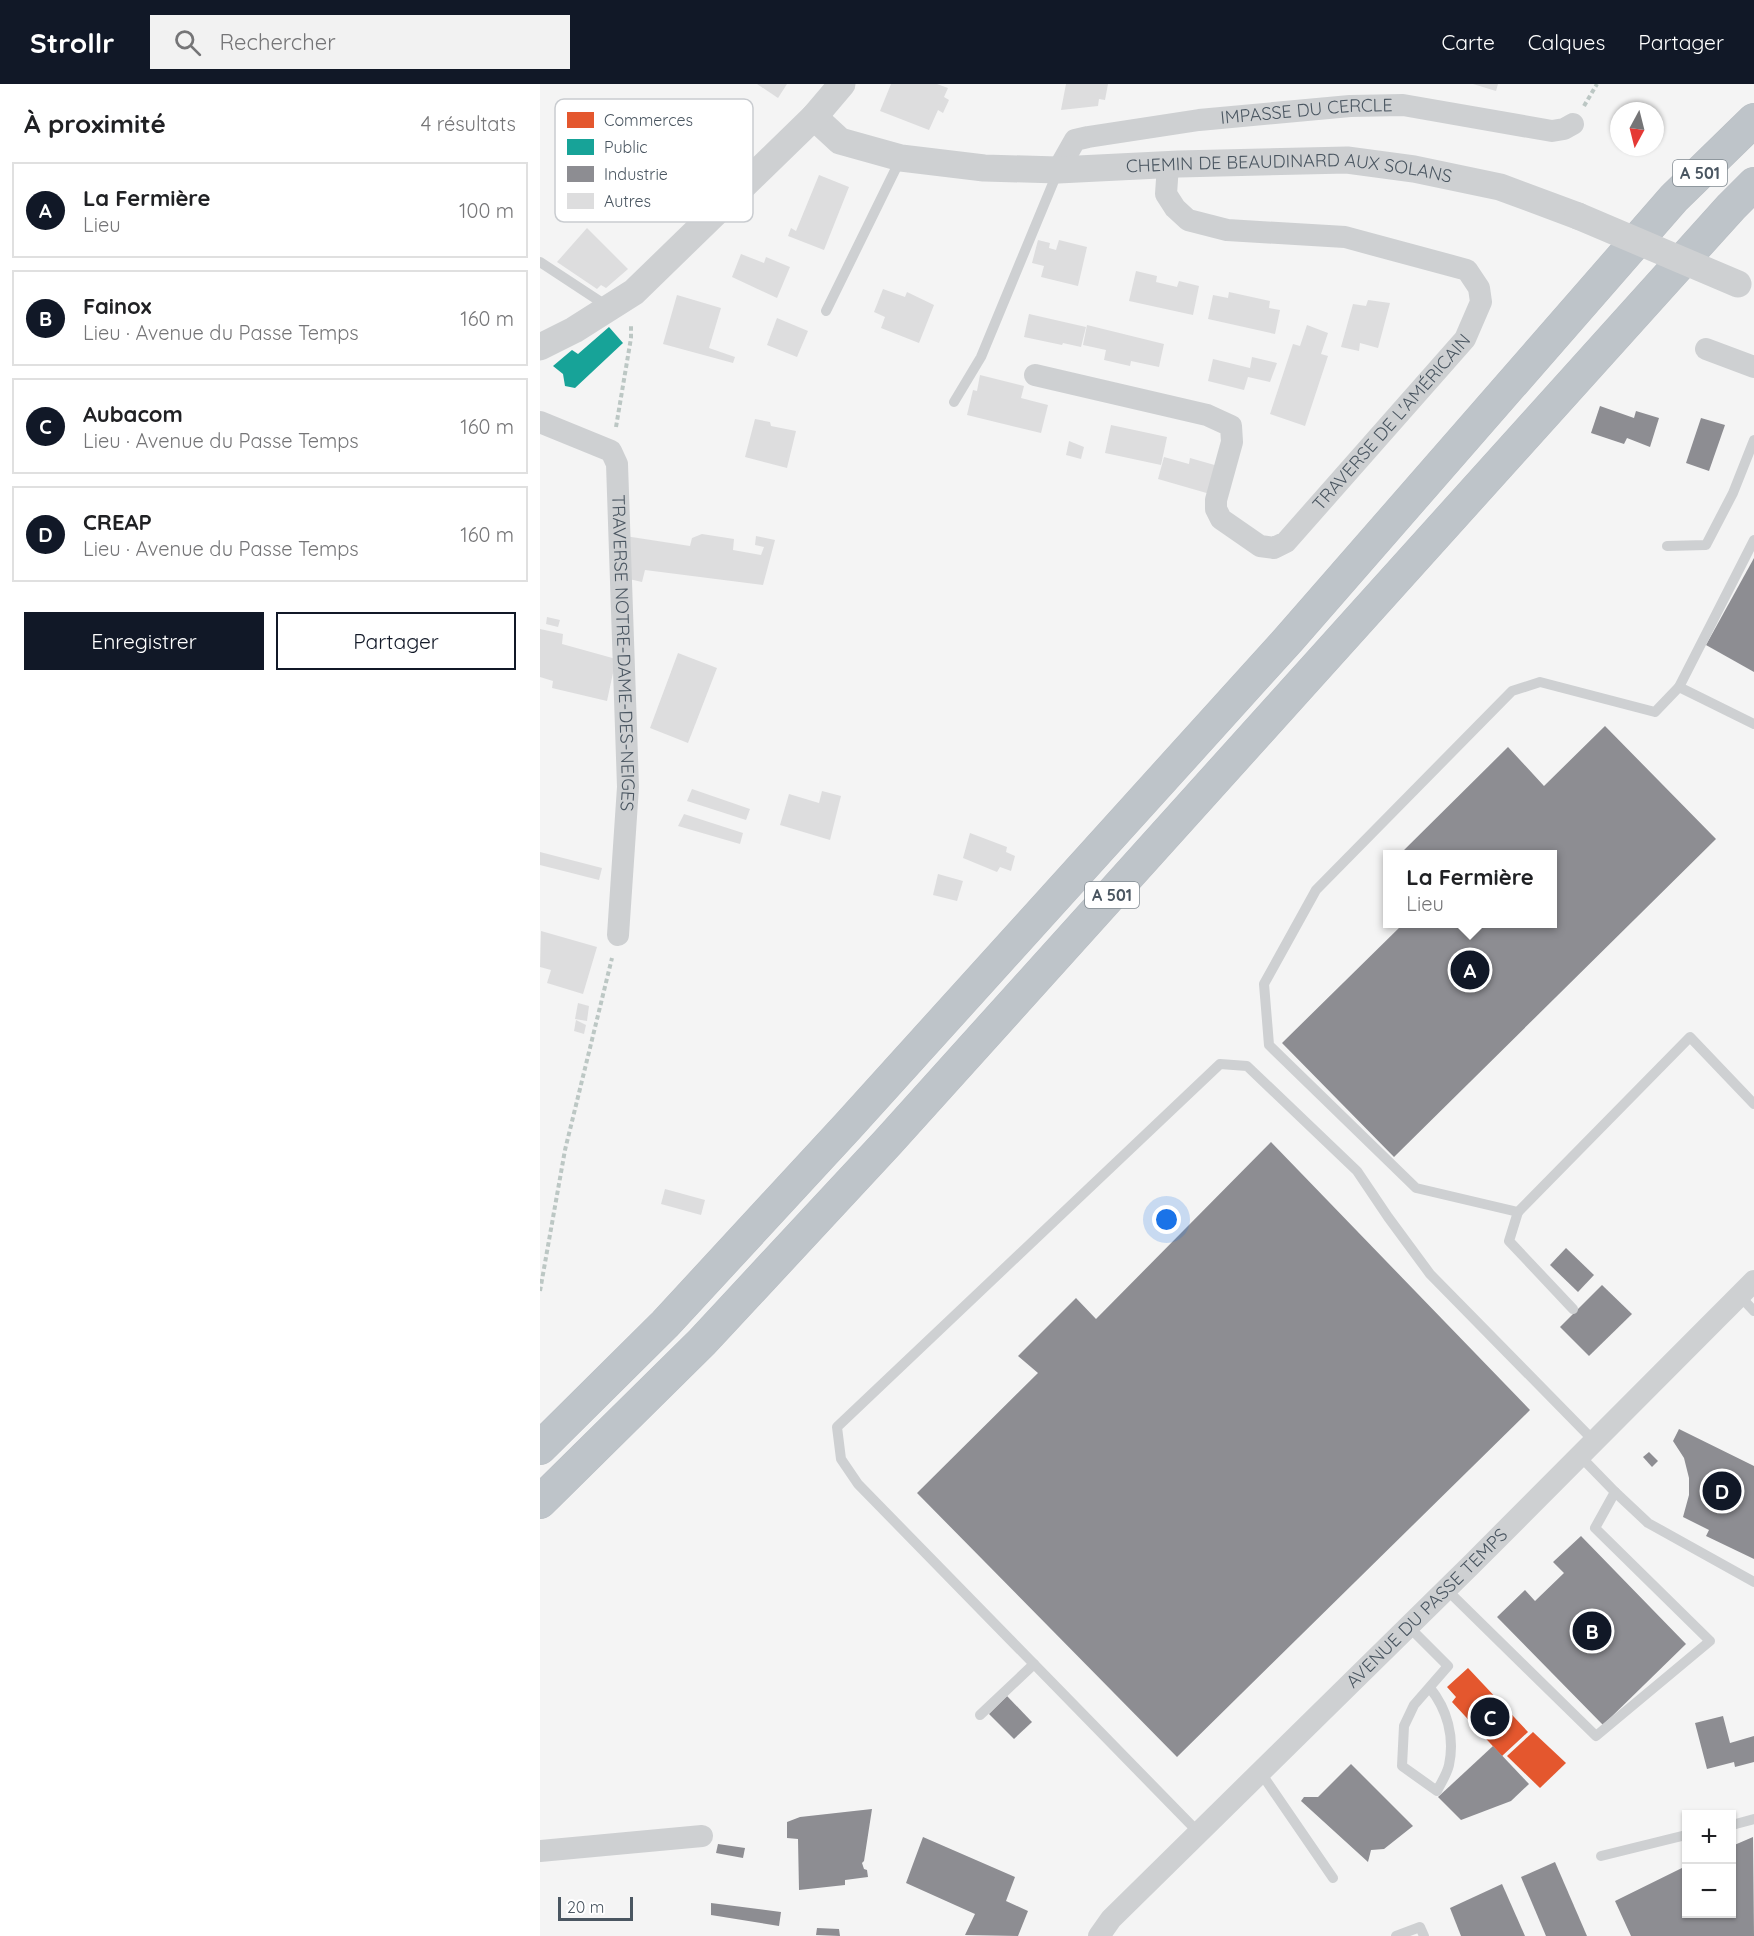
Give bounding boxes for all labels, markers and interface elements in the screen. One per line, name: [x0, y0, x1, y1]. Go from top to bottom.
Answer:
search box: [150, 15, 570, 69]
text: Strollr: [30, 25, 114, 60]
icon: search: [171, 26, 204, 59]
text: Rechercher: [219, 28, 336, 56]
text: Carte: [1441, 29, 1495, 55]
text: Calques: [1528, 29, 1605, 55]
text: Partager: [1638, 29, 1724, 55]
street label: IMPASSE DU CERCLE: [1219, 93, 1393, 129]
legend: [555, 99, 753, 222]
north arrow: [1610, 102, 1664, 156]
text: À proximité: [24, 107, 166, 140]
text: Commerces: [604, 110, 693, 130]
text: 4 résultats: [421, 111, 516, 136]
text: Public: [604, 137, 648, 157]
street label: CHEMIN DE BEAUDINARD AUX SOLANS: [1125, 148, 1454, 188]
road number: A 501: [1673, 160, 1727, 186]
text: Industrie: [604, 164, 668, 184]
text: La Fermière: [83, 184, 210, 212]
text: Autres: [604, 191, 651, 211]
text: A: [39, 198, 52, 223]
text: 100 m: [459, 198, 514, 223]
text: Lieu: [83, 212, 121, 237]
text: Fainox: [83, 292, 152, 320]
text: B: [39, 306, 52, 331]
text: 160 m: [460, 306, 514, 331]
text: Lieu · Avenue du Passe Temps: [83, 320, 359, 345]
street label: TRAVERSE DE L'AMÉRICAIN: [1307, 329, 1475, 515]
text: Aubacom: [83, 400, 183, 428]
text: C: [39, 414, 52, 439]
text: 160 m: [460, 414, 514, 439]
text: Lieu · Avenue du Passe Temps: [83, 428, 359, 453]
street label: TRAVERSE NOTRE-DAME-DES-NEIGES: [607, 494, 640, 812]
text: CREAP: [83, 508, 152, 536]
text: D: [38, 522, 53, 547]
text: 160 m: [460, 522, 514, 547]
text: Lieu · Avenue du Passe Temps: [83, 536, 359, 561]
button: Enregistrer: [24, 612, 264, 670]
button: Partager: [276, 612, 516, 670]
popup: [1383, 850, 1557, 928]
text: La Fermière: [1406, 863, 1534, 891]
road number: A 501: [1085, 882, 1139, 908]
text: Lieu: [1406, 891, 1444, 916]
pin: A: [1450, 948, 1490, 992]
your location: [1152, 1205, 1181, 1234]
pin: D: [1702, 1468, 1742, 1514]
street label: AVENUE DU PASSE TEMPS: [1341, 1523, 1512, 1693]
pin: B: [1572, 1608, 1612, 1654]
pin: C: [1470, 1694, 1510, 1740]
map controls: [1682, 1810, 1736, 1918]
button: +: [1682, 1810, 1736, 1864]
button: −: [1682, 1864, 1736, 1918]
scale bar: [558, 1894, 633, 1922]
text: 20 m: [567, 1897, 604, 1917]

